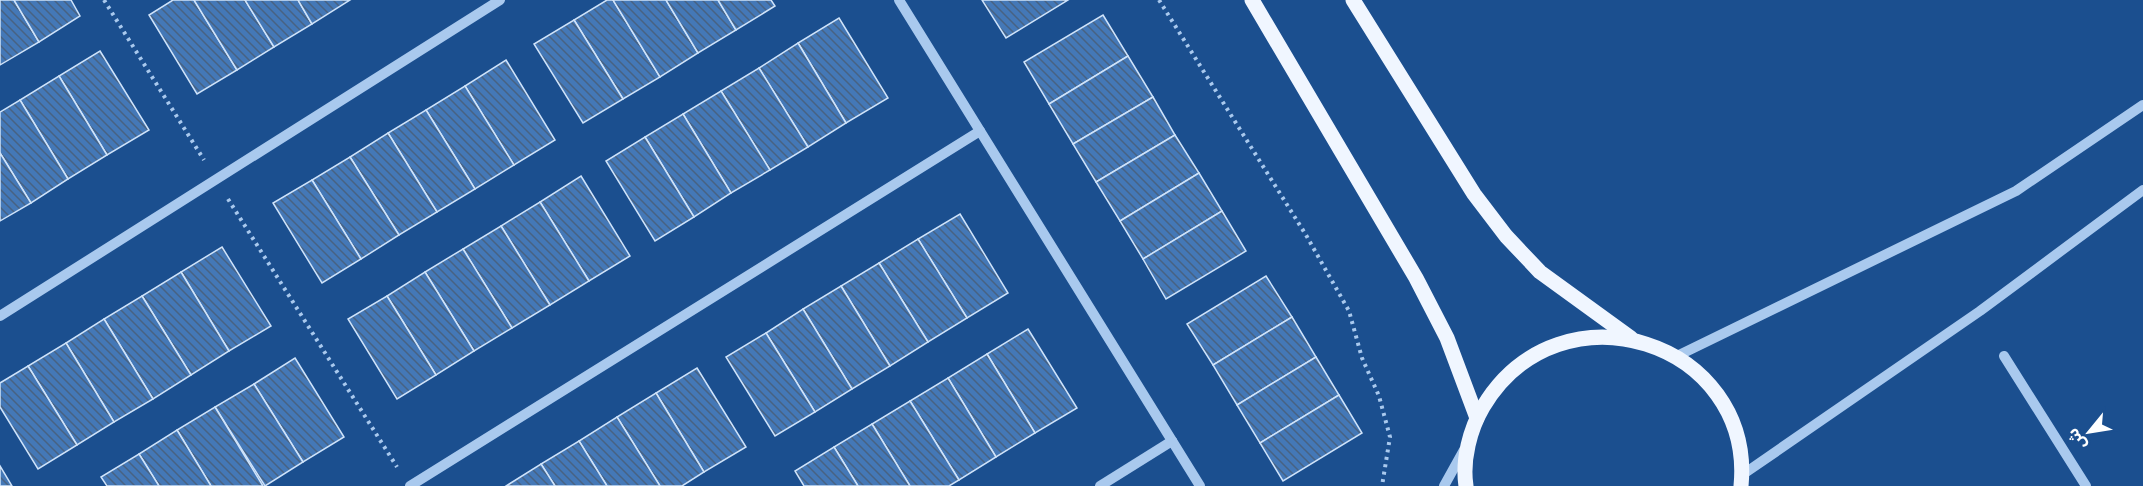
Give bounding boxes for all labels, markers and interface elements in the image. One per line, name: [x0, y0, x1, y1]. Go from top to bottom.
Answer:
north arrow: [2059, 402, 2119, 462]
text: ش: [2064, 425, 2090, 452]

